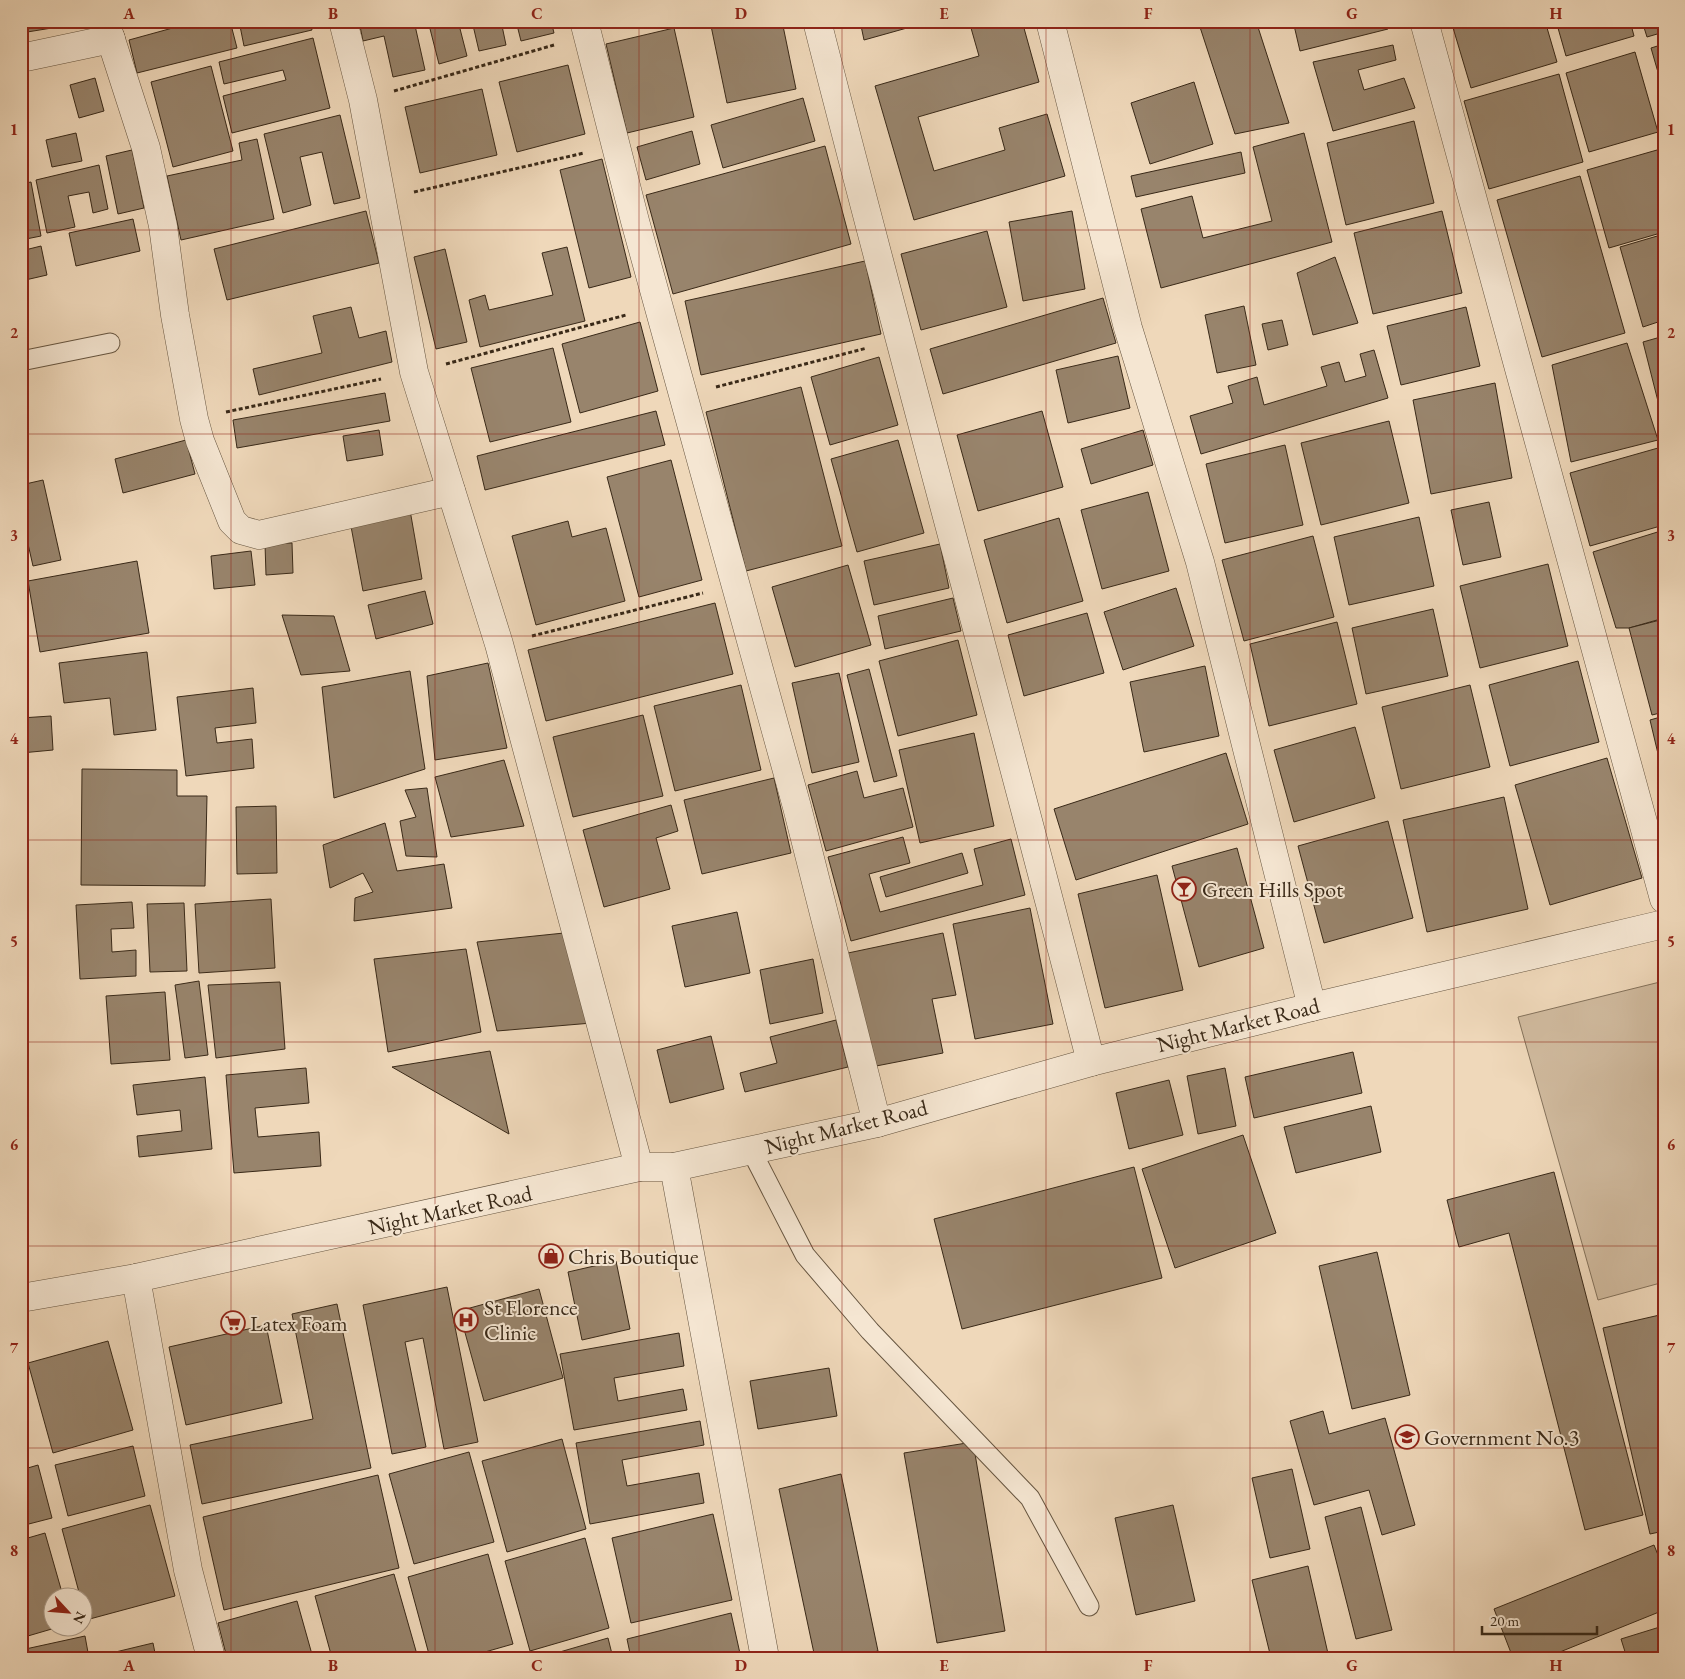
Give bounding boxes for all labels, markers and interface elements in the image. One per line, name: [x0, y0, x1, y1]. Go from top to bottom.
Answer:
text: A: [122, 3, 135, 24]
text: B: [328, 3, 338, 24]
text: C: [531, 3, 543, 24]
text: D: [735, 3, 747, 24]
text: E: [939, 3, 949, 24]
text: F: [1144, 3, 1153, 24]
text: G: [1346, 3, 1358, 24]
text: H: [1550, 3, 1563, 24]
text: 1: [10, 119, 18, 140]
text: 1: [1667, 119, 1675, 140]
text: 2: [10, 322, 19, 343]
text: 2: [1667, 322, 1676, 343]
text: 3: [10, 525, 18, 546]
text: 3: [1667, 525, 1675, 546]
text: 4: [10, 728, 19, 749]
text: 4: [1667, 728, 1676, 749]
place label: Green Hills Spot: [1202, 875, 1343, 904]
bar icon: Green Hills Spot: [1171, 876, 1197, 902]
text: 5: [10, 931, 18, 952]
text: 5: [1667, 931, 1675, 952]
street label: Night Market Road: [1154, 991, 1323, 1059]
street label: Night Market Road: [762, 1093, 931, 1161]
text: 6: [10, 1134, 19, 1155]
text: 6: [1667, 1134, 1676, 1155]
street label: Night Market Road: [365, 1178, 535, 1242]
place label: Chris Boutique: [568, 1242, 699, 1271]
shop icon: Chris Boutique: [538, 1243, 564, 1269]
place label: St Florence Clinic: [484, 1293, 578, 1347]
hospital icon: St Florence Clinic: [453, 1307, 479, 1333]
place label: Latex Foam: [250, 1309, 348, 1338]
supermarket icon: Latex Foam: [220, 1310, 246, 1336]
text: 7: [10, 1337, 19, 1358]
text: 7: [1667, 1337, 1676, 1358]
place label: Government No.3: [1424, 1423, 1579, 1452]
school or university icon: Government No.3: [1394, 1424, 1420, 1450]
text: 8: [10, 1540, 18, 1561]
text: 8: [1667, 1540, 1675, 1561]
north arrow: [42, 1586, 92, 1636]
scale bar: [1482, 1604, 1598, 1636]
text: N: [69, 1609, 90, 1627]
text: 20 m: [1490, 1611, 1519, 1630]
text: A: [122, 1655, 135, 1676]
text: B: [328, 1655, 338, 1676]
text: C: [531, 1655, 543, 1676]
text: D: [735, 1655, 747, 1676]
text: E: [939, 1655, 949, 1676]
text: F: [1144, 1655, 1153, 1676]
text: G: [1346, 1655, 1358, 1676]
text: H: [1550, 1655, 1563, 1676]

